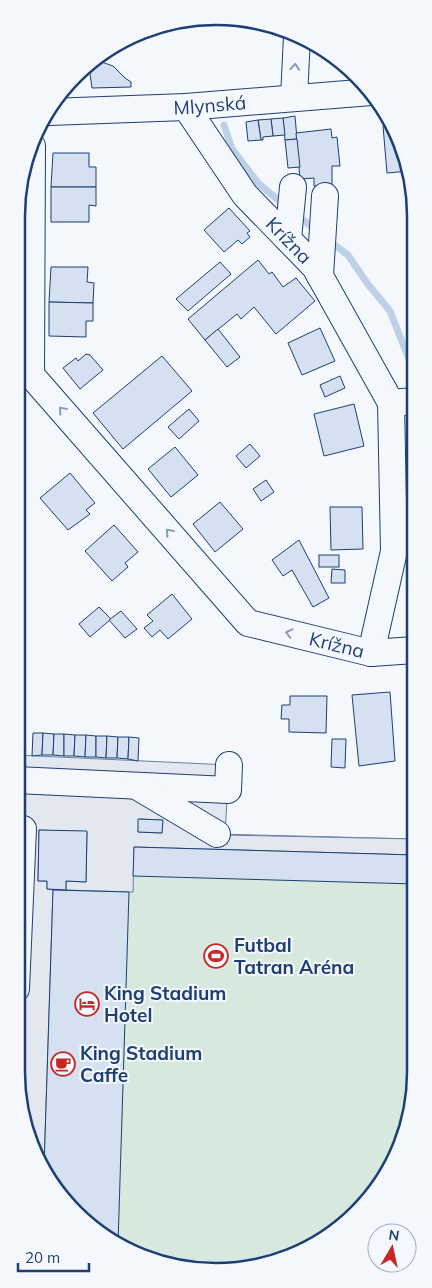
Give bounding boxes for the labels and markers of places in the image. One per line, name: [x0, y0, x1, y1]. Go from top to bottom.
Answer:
place label: Futbal Tatran Aréna: [234, 933, 354, 979]
sports icon: Futbal Tatran Aréna: [203, 943, 229, 969]
place label: King Stadium Hotel: [104, 981, 226, 1027]
hotel icon: King Stadium Hotel: [74, 991, 100, 1017]
place label: King Stadium Caffe: [80, 1041, 202, 1087]
cafe icon: King Stadium Caffe: [50, 1051, 76, 1077]

